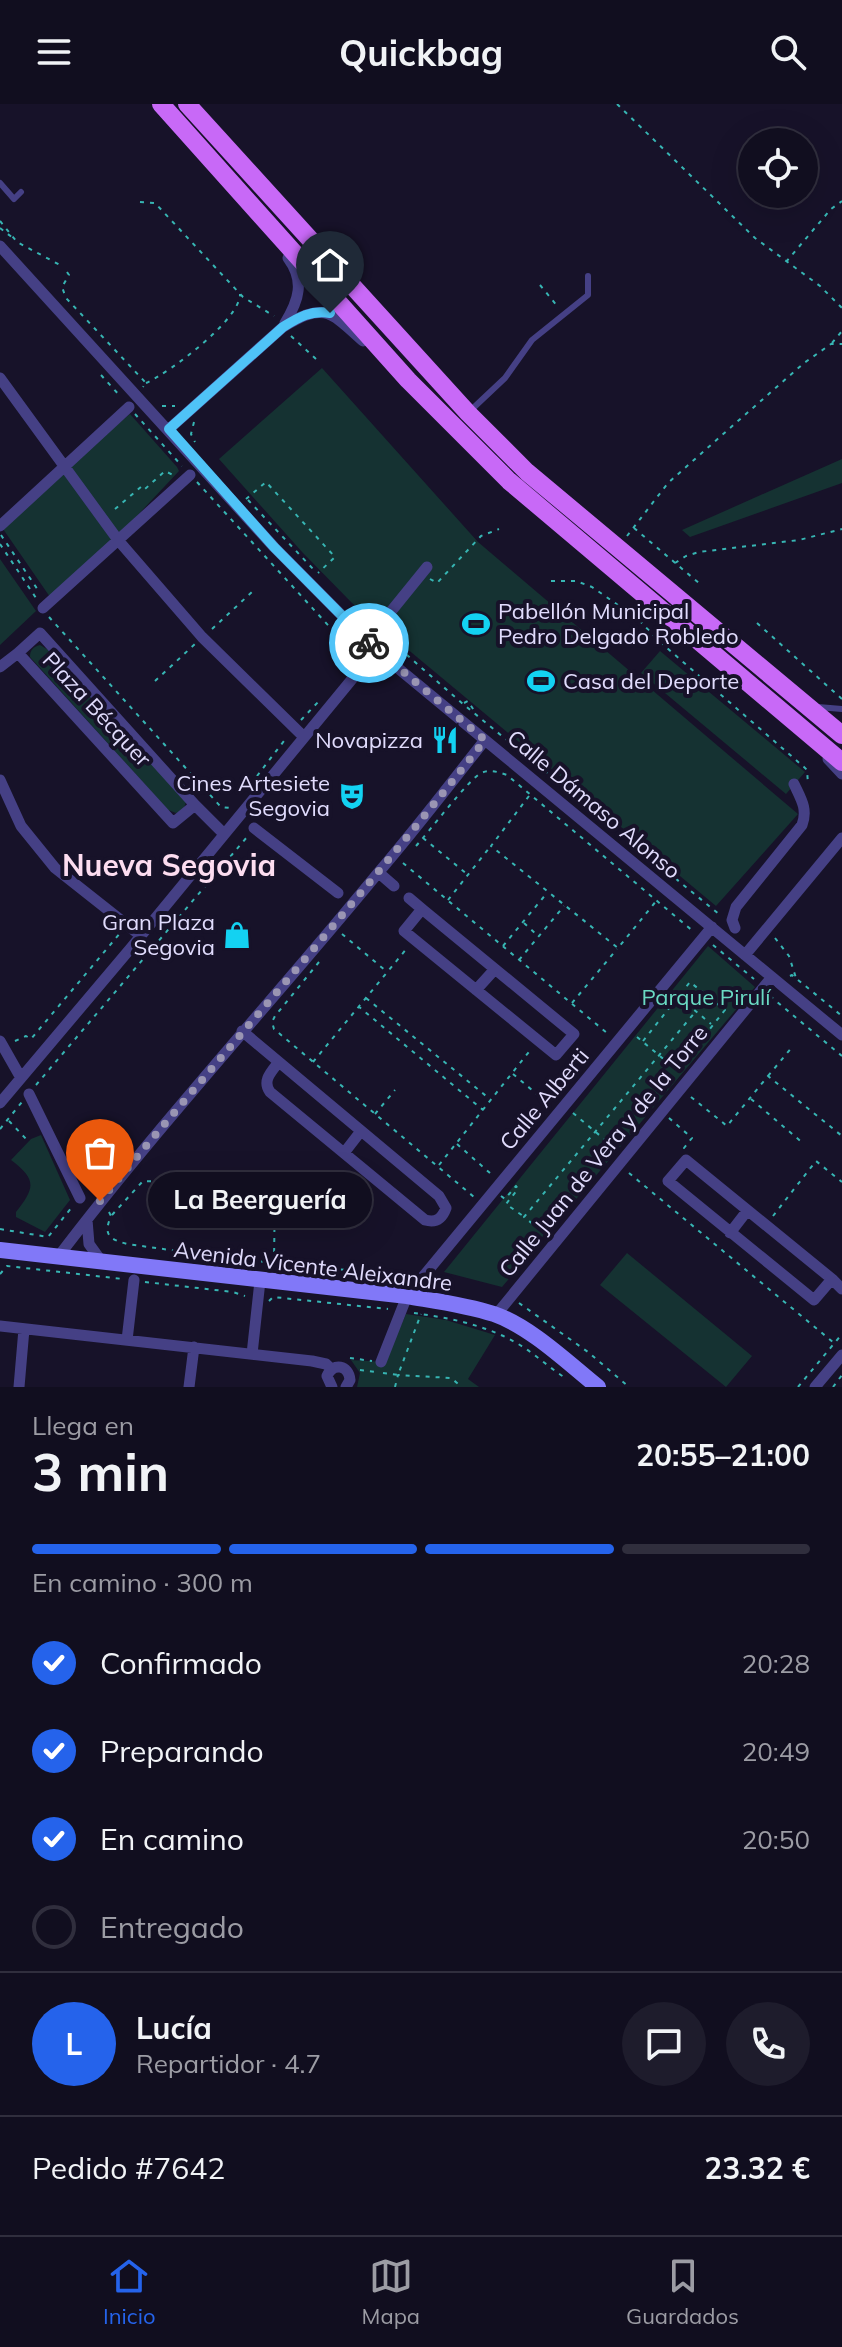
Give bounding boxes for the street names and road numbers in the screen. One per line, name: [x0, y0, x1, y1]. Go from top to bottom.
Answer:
street label: Plaza Bécquer: [37, 646, 157, 772]
street label: Calle Dámaso Alonso: [502, 723, 686, 885]
street label: Calle Juan de Vera y de la Torre: [493, 1019, 713, 1283]
street label: Calle Alberti: [493, 1042, 595, 1156]
street label: Avenida Vicente Aleixandre: [172, 1235, 454, 1297]

